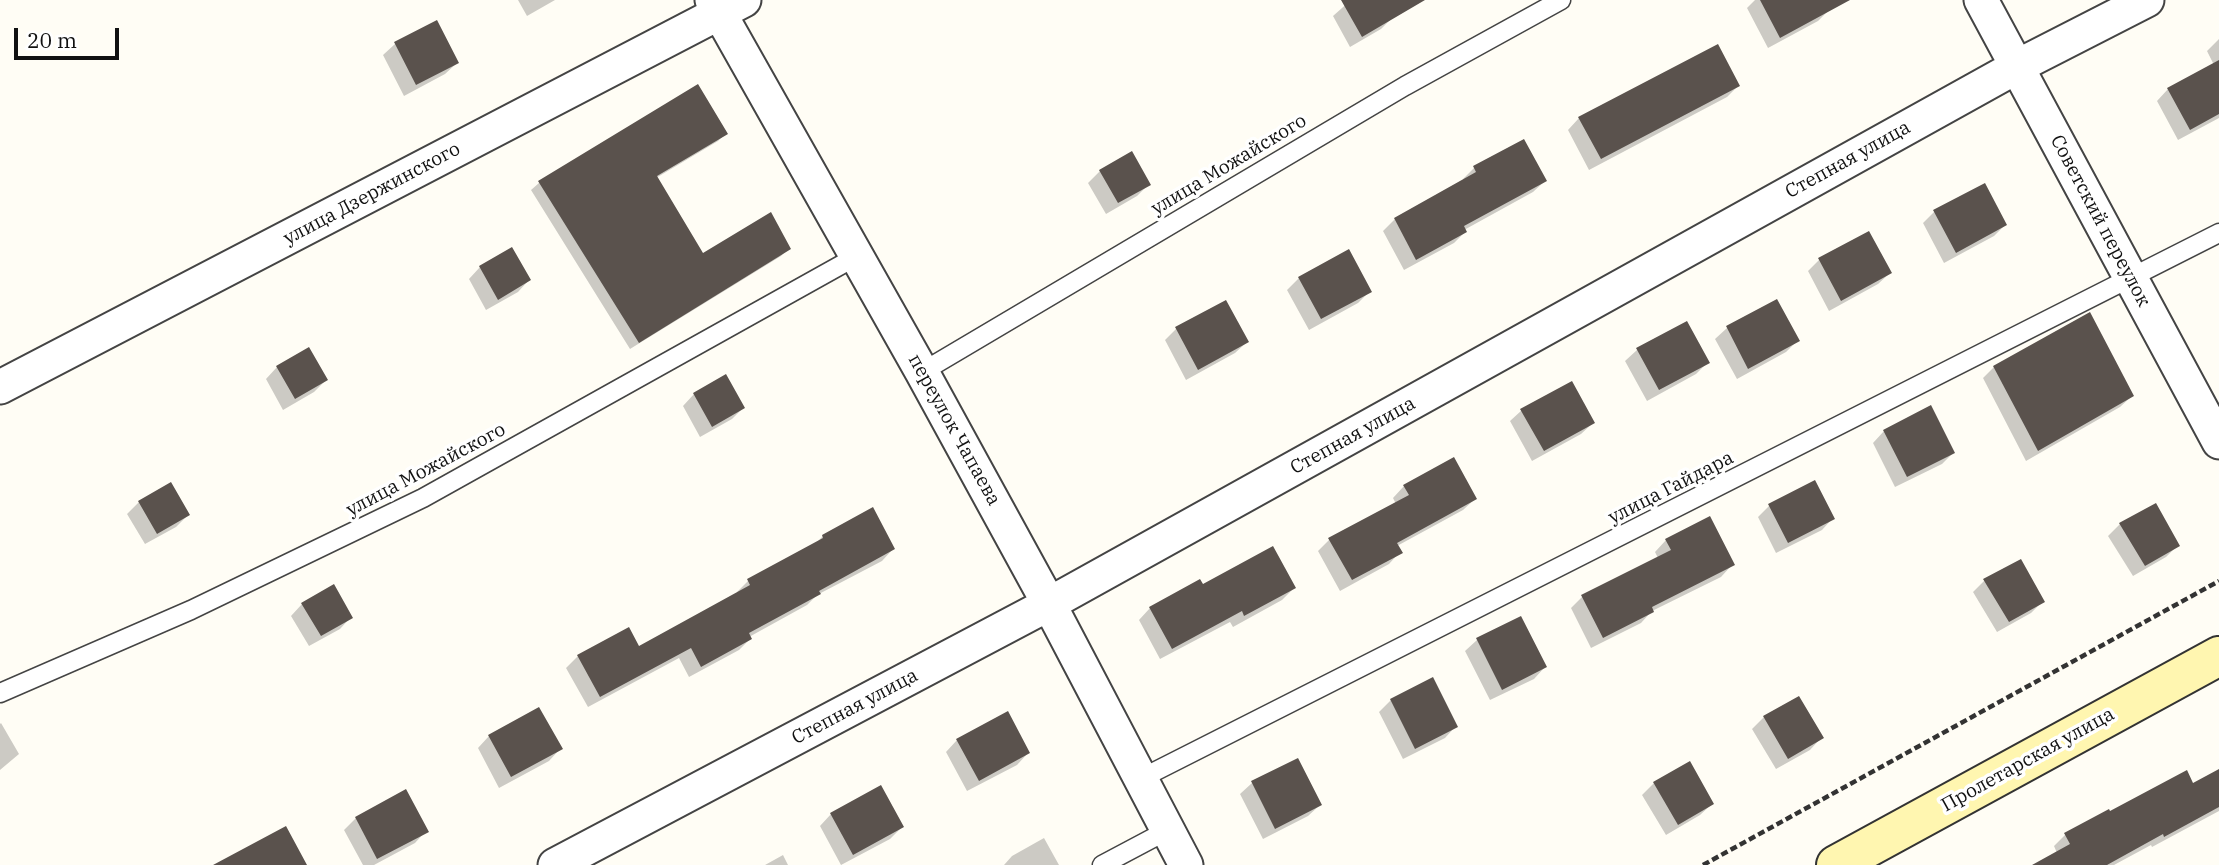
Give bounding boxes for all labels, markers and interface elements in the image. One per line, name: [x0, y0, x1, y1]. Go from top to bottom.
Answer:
scale bar: [18, 14, 122, 58]
text: 20 m: [27, 26, 77, 54]
street label: улица Можайского: [1147, 110, 1311, 220]
street label: Степная улица: [1781, 116, 1915, 204]
street label: Советский переулок: [2045, 131, 2155, 311]
street label: улица Дзержинского: [280, 138, 464, 250]
street label: переулок Чапаева: [903, 350, 1005, 510]
street label: Степная улица: [1286, 392, 1420, 480]
street label: улица Можайского: [342, 418, 510, 522]
street label: улица Гайдара: [1605, 447, 1737, 529]
street label: Степная улица: [788, 664, 922, 750]
street label: Пролетарская улица: [1938, 703, 2118, 817]

